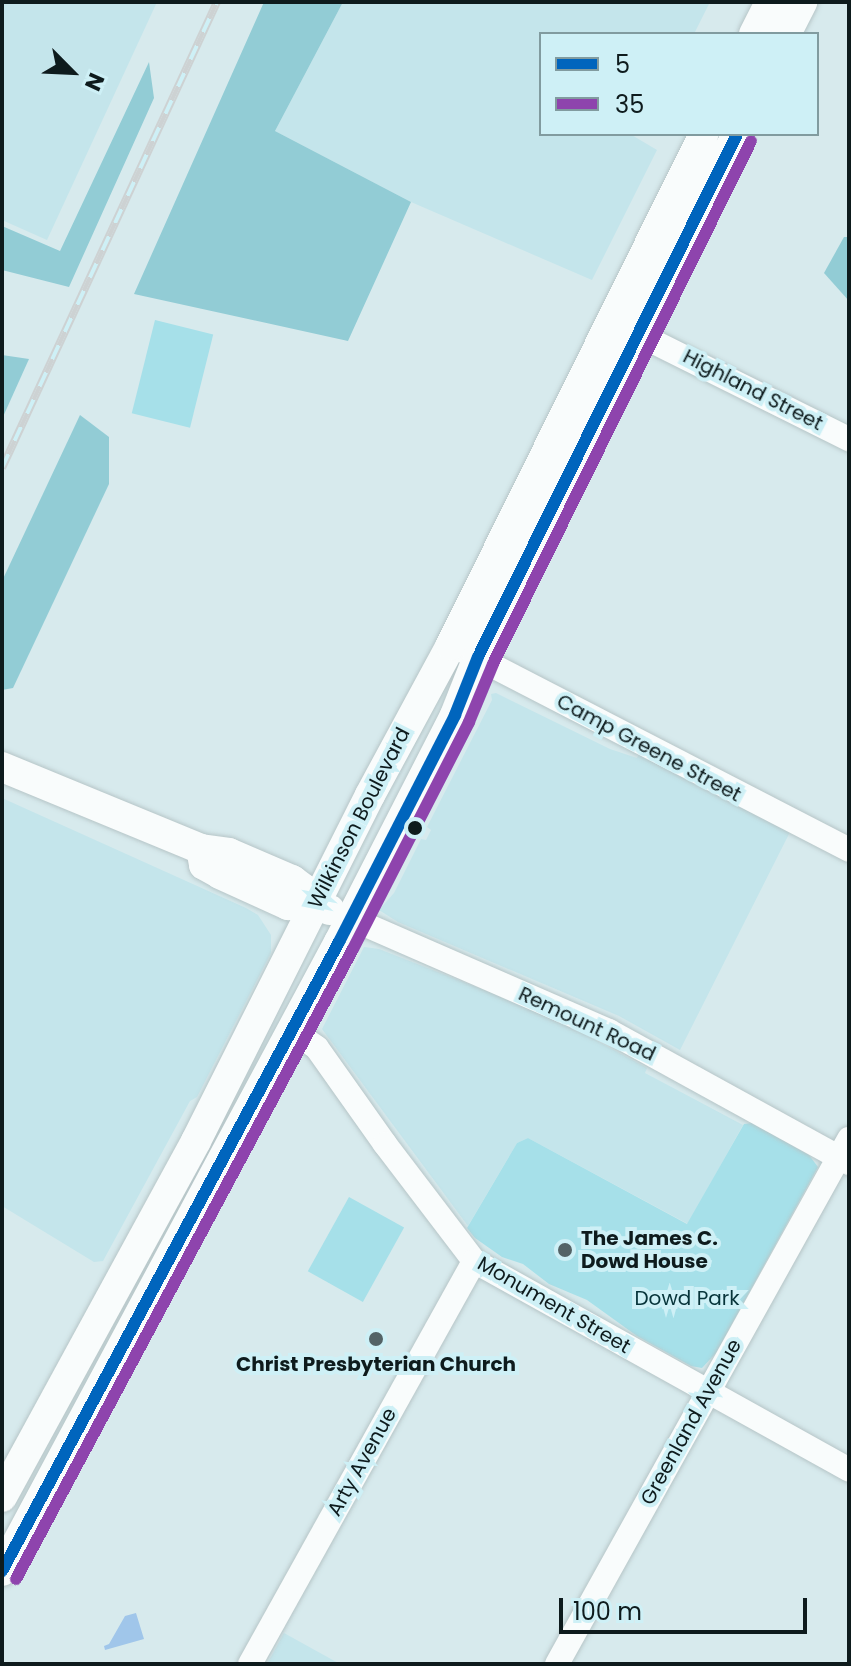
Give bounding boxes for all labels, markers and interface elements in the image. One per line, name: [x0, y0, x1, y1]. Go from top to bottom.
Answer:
north arrow: [32, 32, 112, 112]
legend: [539, 32, 819, 136]
text: 5: [615, 48, 630, 81]
text: N: [77, 68, 112, 96]
text: 35: [615, 88, 644, 121]
street label: Highland Street: [679, 344, 827, 436]
street label: Camp Greene Street: [553, 689, 745, 807]
street label: Wilkinson Boulevard: [303, 724, 415, 912]
unlabelled marker: [407, 820, 423, 836]
street label: Remount Road: [515, 982, 659, 1066]
place label: The James C. Dowd House: [581, 1226, 718, 1273]
marker: The James C. Dowd House: [556, 1241, 574, 1259]
street label: Monument Street: [473, 1251, 635, 1359]
park label: Dowd Park: [634, 1286, 740, 1310]
marker: Christ Presbyterian Church: [367, 1330, 385, 1348]
street label: Greenland Avenue: [635, 1335, 747, 1509]
place label: Christ Presbyterian Church: [236, 1352, 516, 1376]
street label: Arty Avenue: [322, 1404, 402, 1520]
scale bar: [563, 1582, 811, 1632]
text: 100 m: [573, 1595, 642, 1628]

